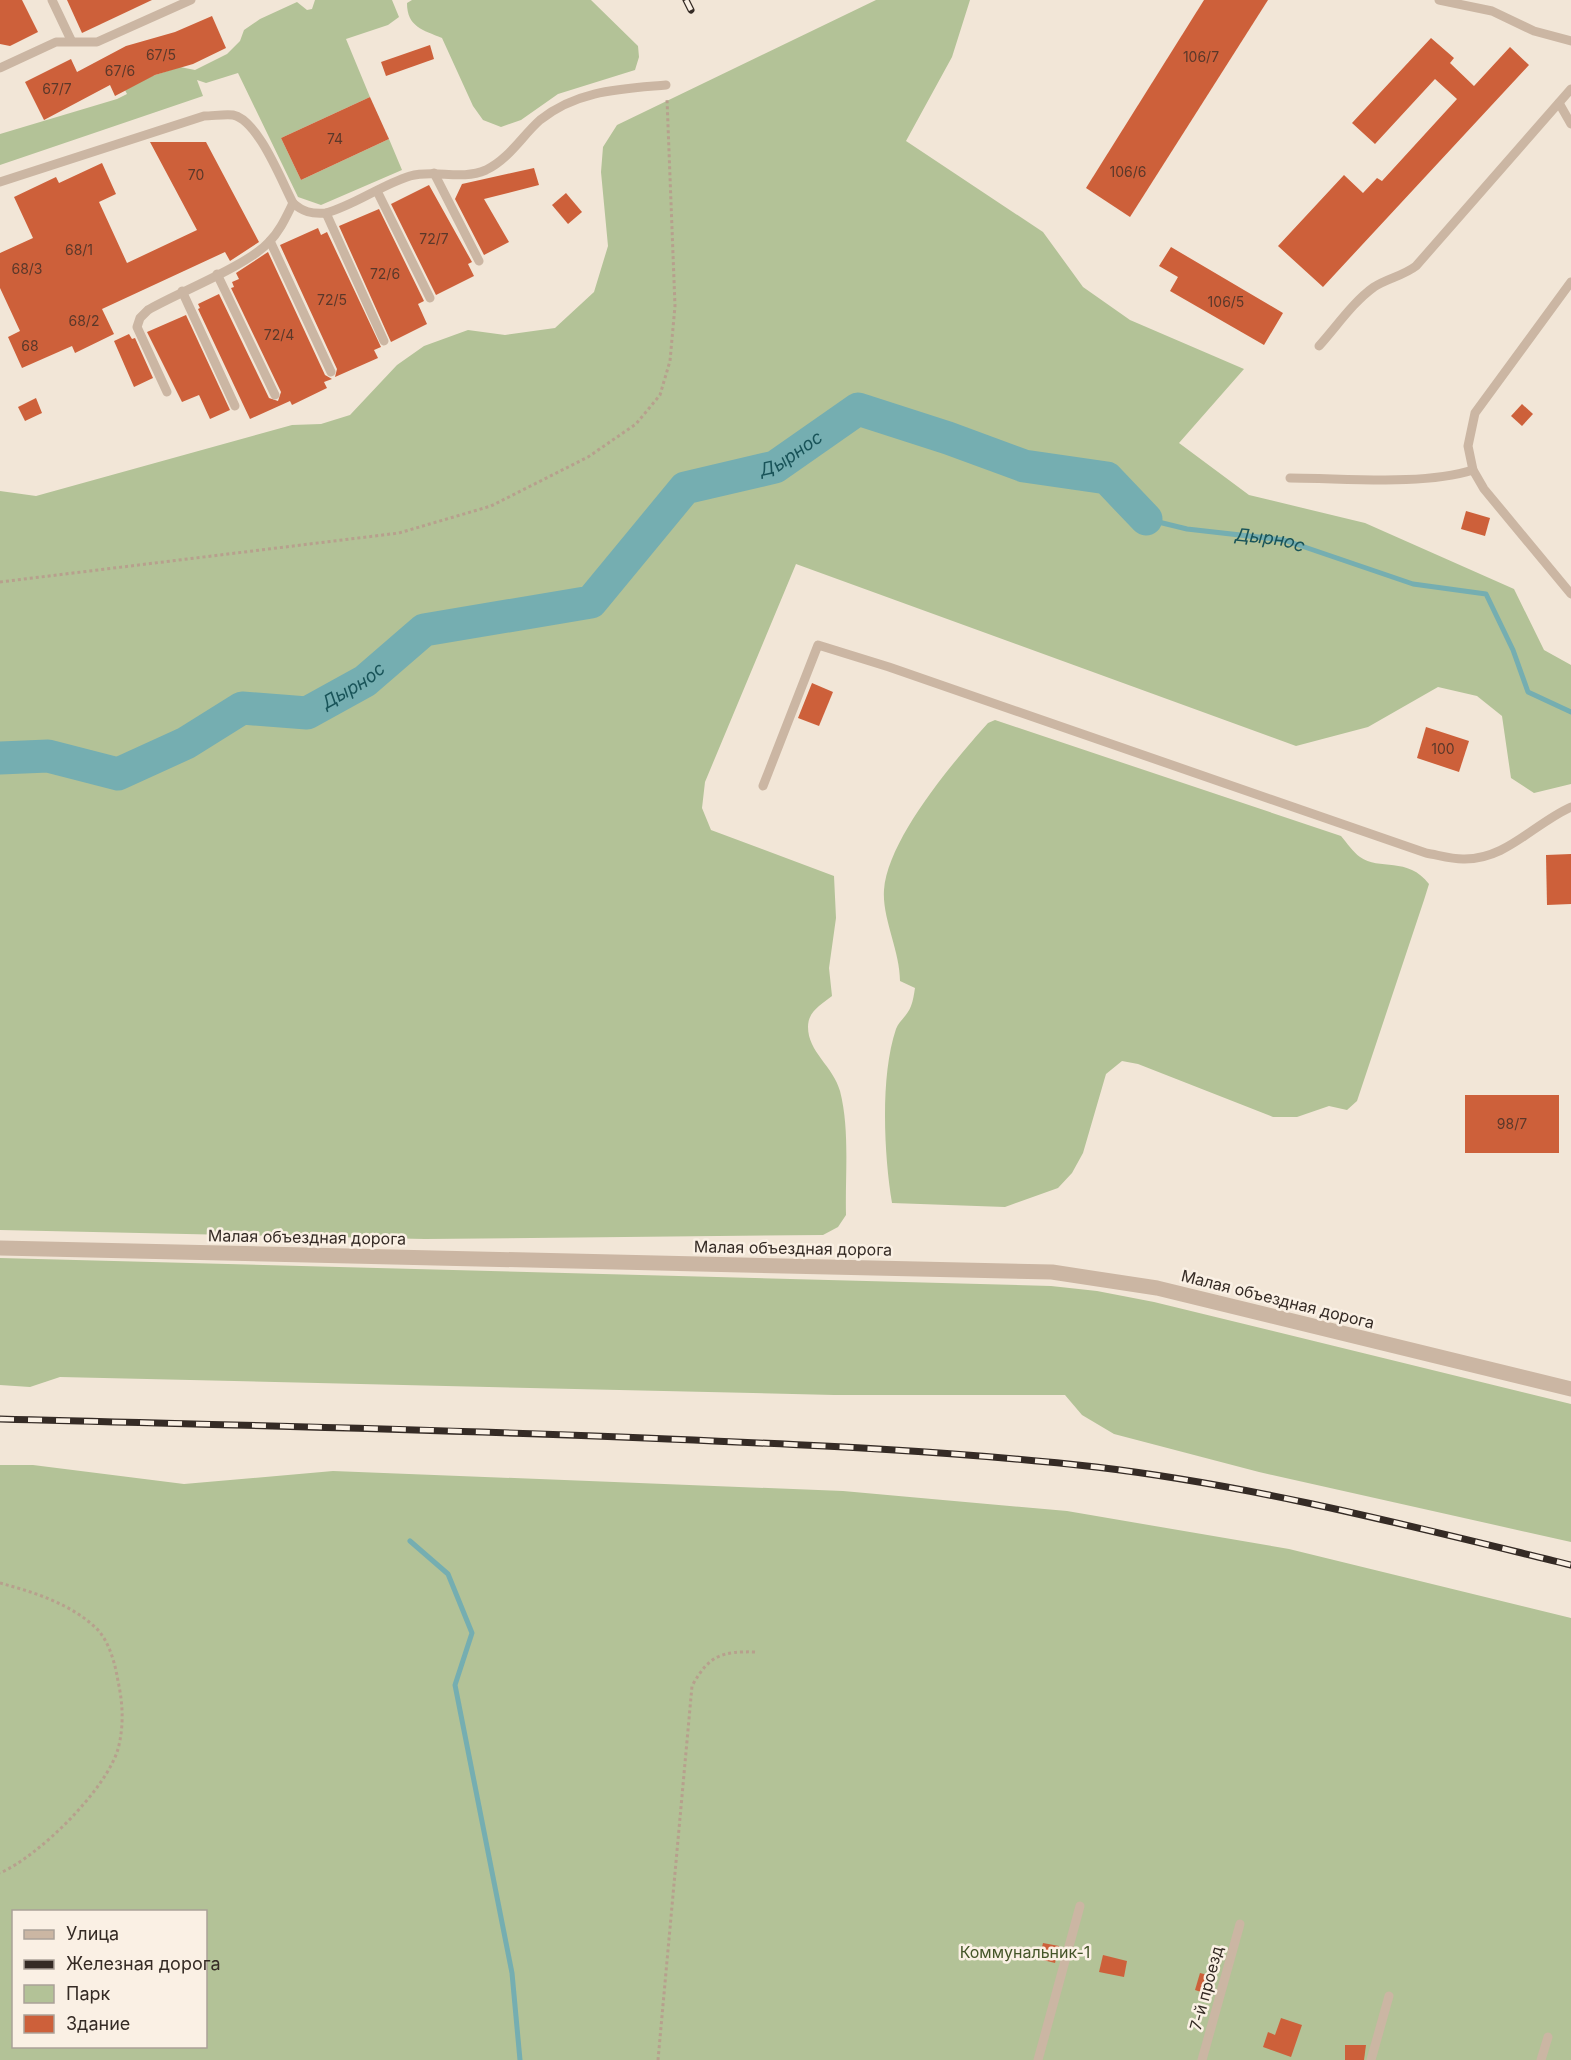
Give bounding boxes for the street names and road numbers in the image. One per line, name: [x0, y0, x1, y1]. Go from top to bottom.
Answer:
street label: Малая объездная дорога: [208, 1225, 406, 1249]
street label: Малая объездная дорога: [694, 1236, 892, 1260]
street label: Малая объездная дорога: [1179, 1265, 1377, 1333]
street label: 7-й проезд: [1185, 1944, 1227, 2032]

